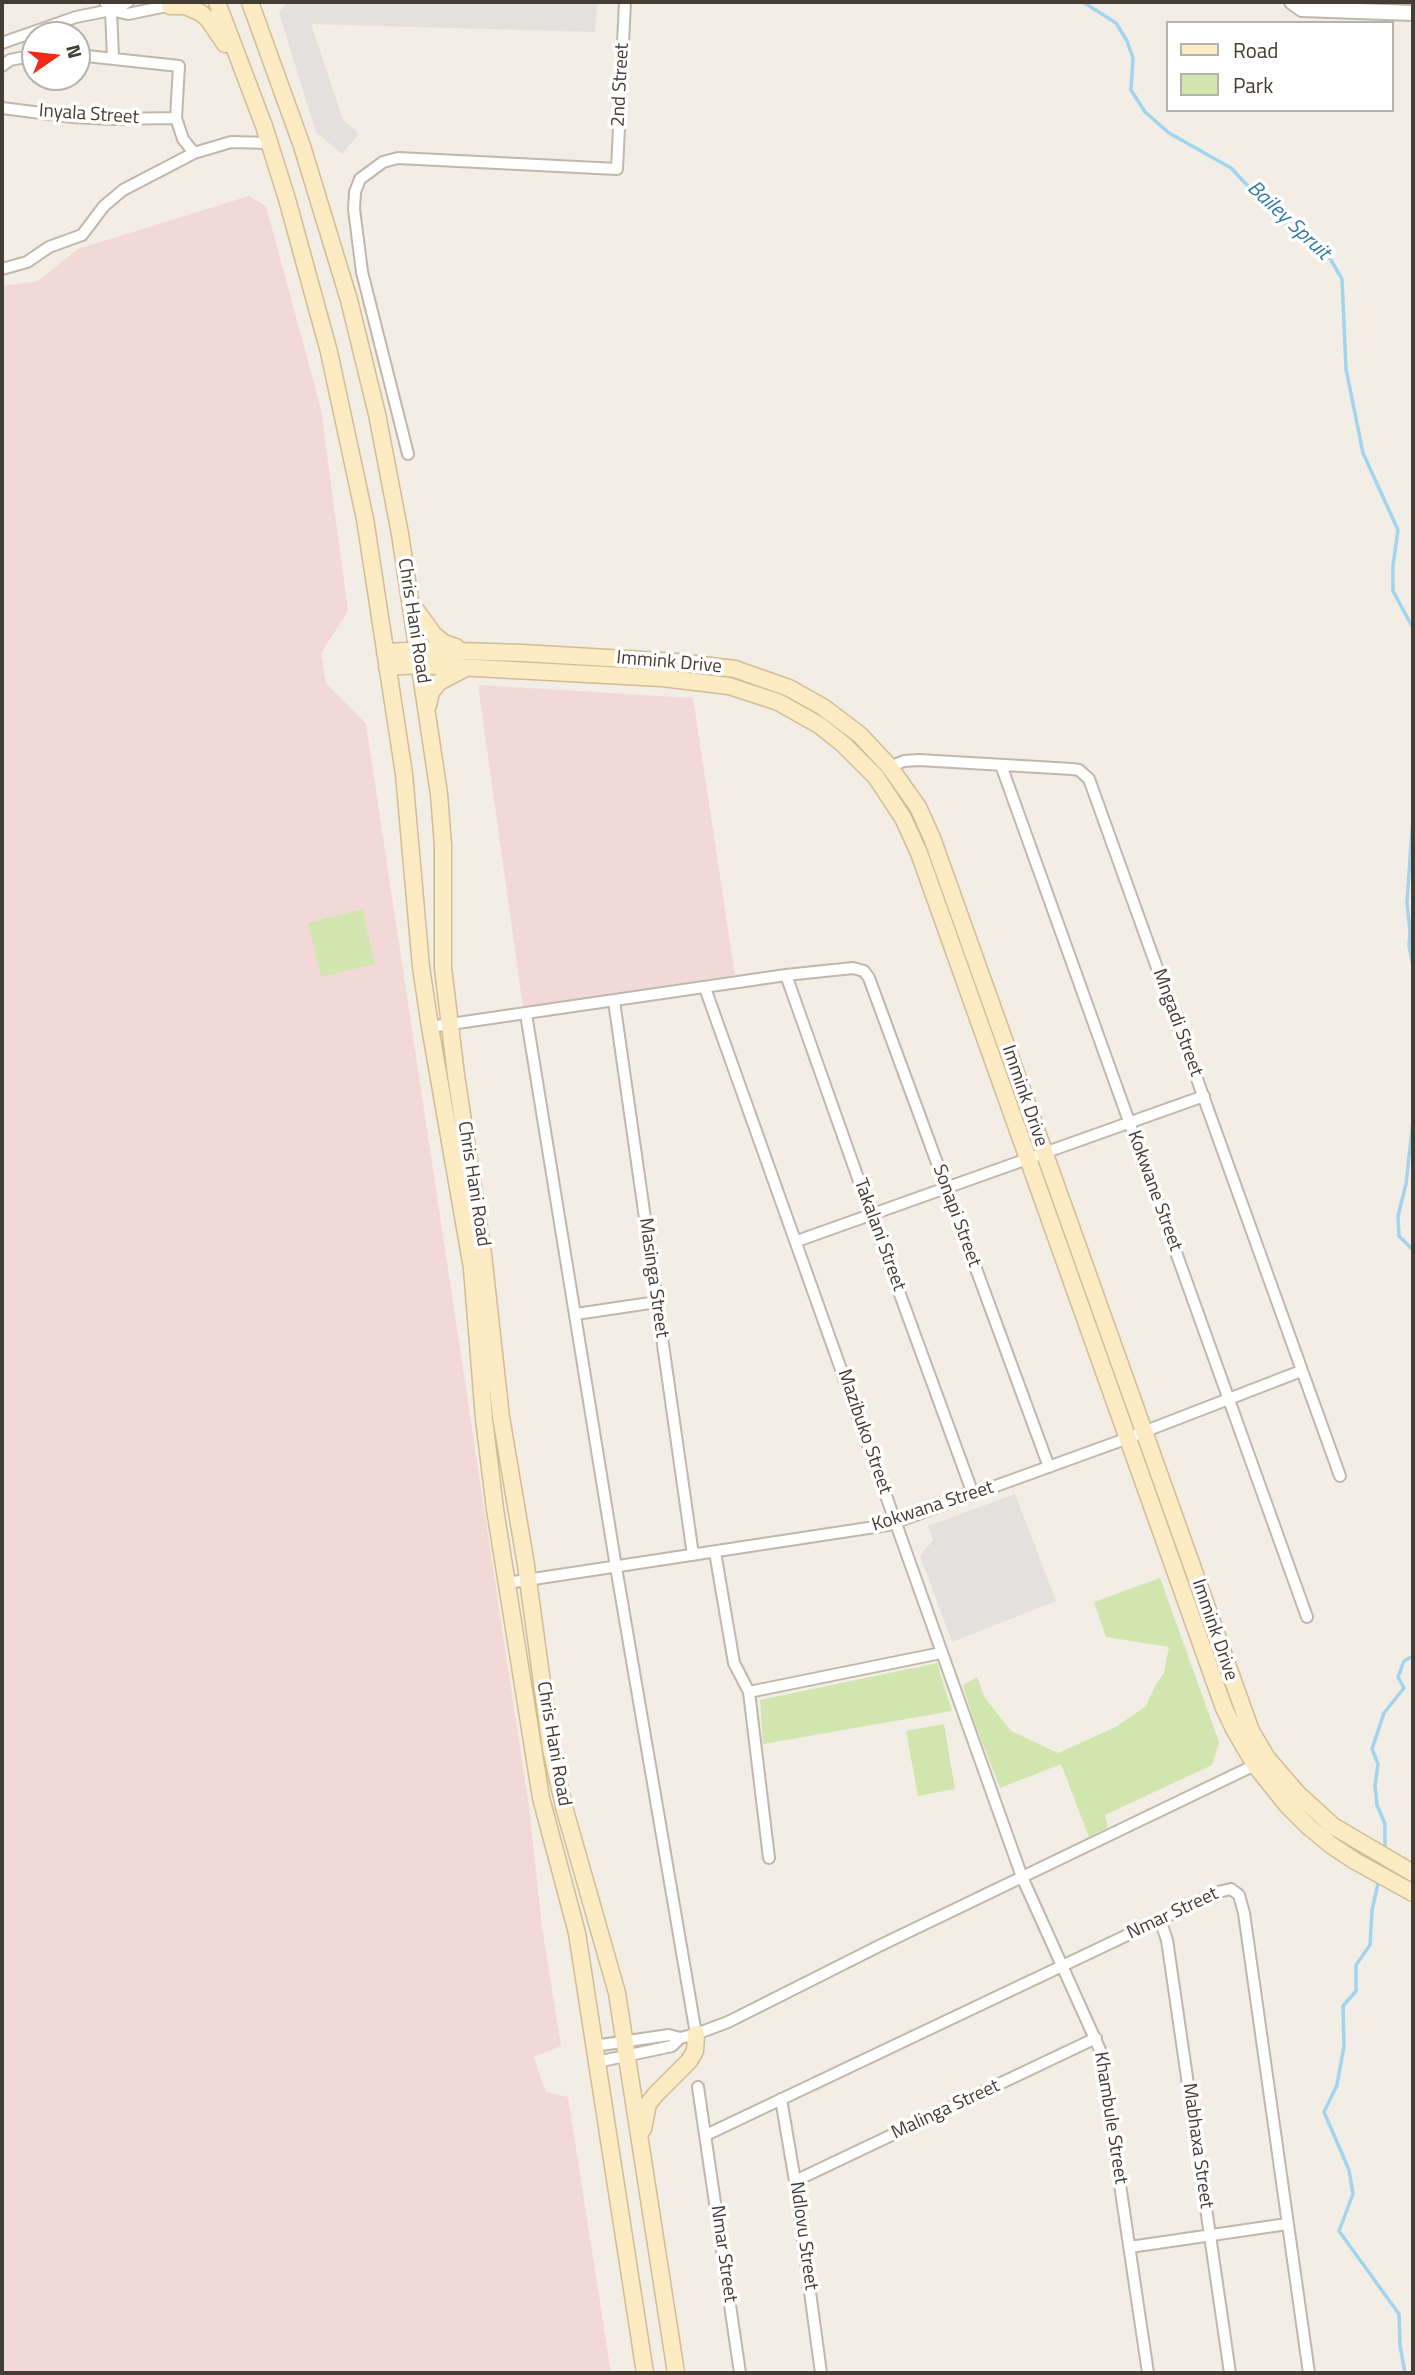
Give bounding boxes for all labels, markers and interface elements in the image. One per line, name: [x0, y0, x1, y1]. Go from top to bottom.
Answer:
north arrow: [21, 21, 91, 91]
legend: [1166, 21, 1394, 112]
text: Road: [1233, 34, 1278, 66]
text: N: [59, 41, 91, 61]
street label: 2nd Street: [607, 42, 635, 128]
text: Park: [1233, 69, 1273, 101]
street label: Inyala Street: [38, 100, 140, 130]
water label: Bailey Spruit: [1241, 176, 1335, 266]
street label: Chris Hani Road: [392, 557, 434, 685]
street label: Immink Drive: [615, 647, 723, 679]
street label: Mngadi Street: [1147, 966, 1207, 1080]
street label: Immink Drive: [996, 1042, 1052, 1150]
street label: Chris Hani Road: [452, 1120, 494, 1248]
street label: Kokwane Street: [1122, 1128, 1186, 1254]
street label: Sonapi Street: [927, 1162, 985, 1270]
street label: Takalani Street: [848, 1176, 910, 1294]
street label: Masinga Street: [633, 1216, 673, 1340]
street label: Mazibuko Street: [832, 1367, 896, 1497]
street label: Kokwana Street: [869, 1477, 997, 1537]
street label: Immink Drive: [1186, 1576, 1242, 1684]
street label: Chris Hani Road: [531, 1680, 575, 1808]
street label: Nmar Street: [1124, 1883, 1222, 1945]
street label: Khambule Street: [1088, 2050, 1132, 2186]
street label: Malinga Street: [888, 2075, 1004, 2145]
street label: Mabhaxa Street: [1177, 2082, 1217, 2210]
street label: Ndlovu Street: [784, 2180, 822, 2292]
street label: Nmar Street: [705, 2204, 741, 2304]

